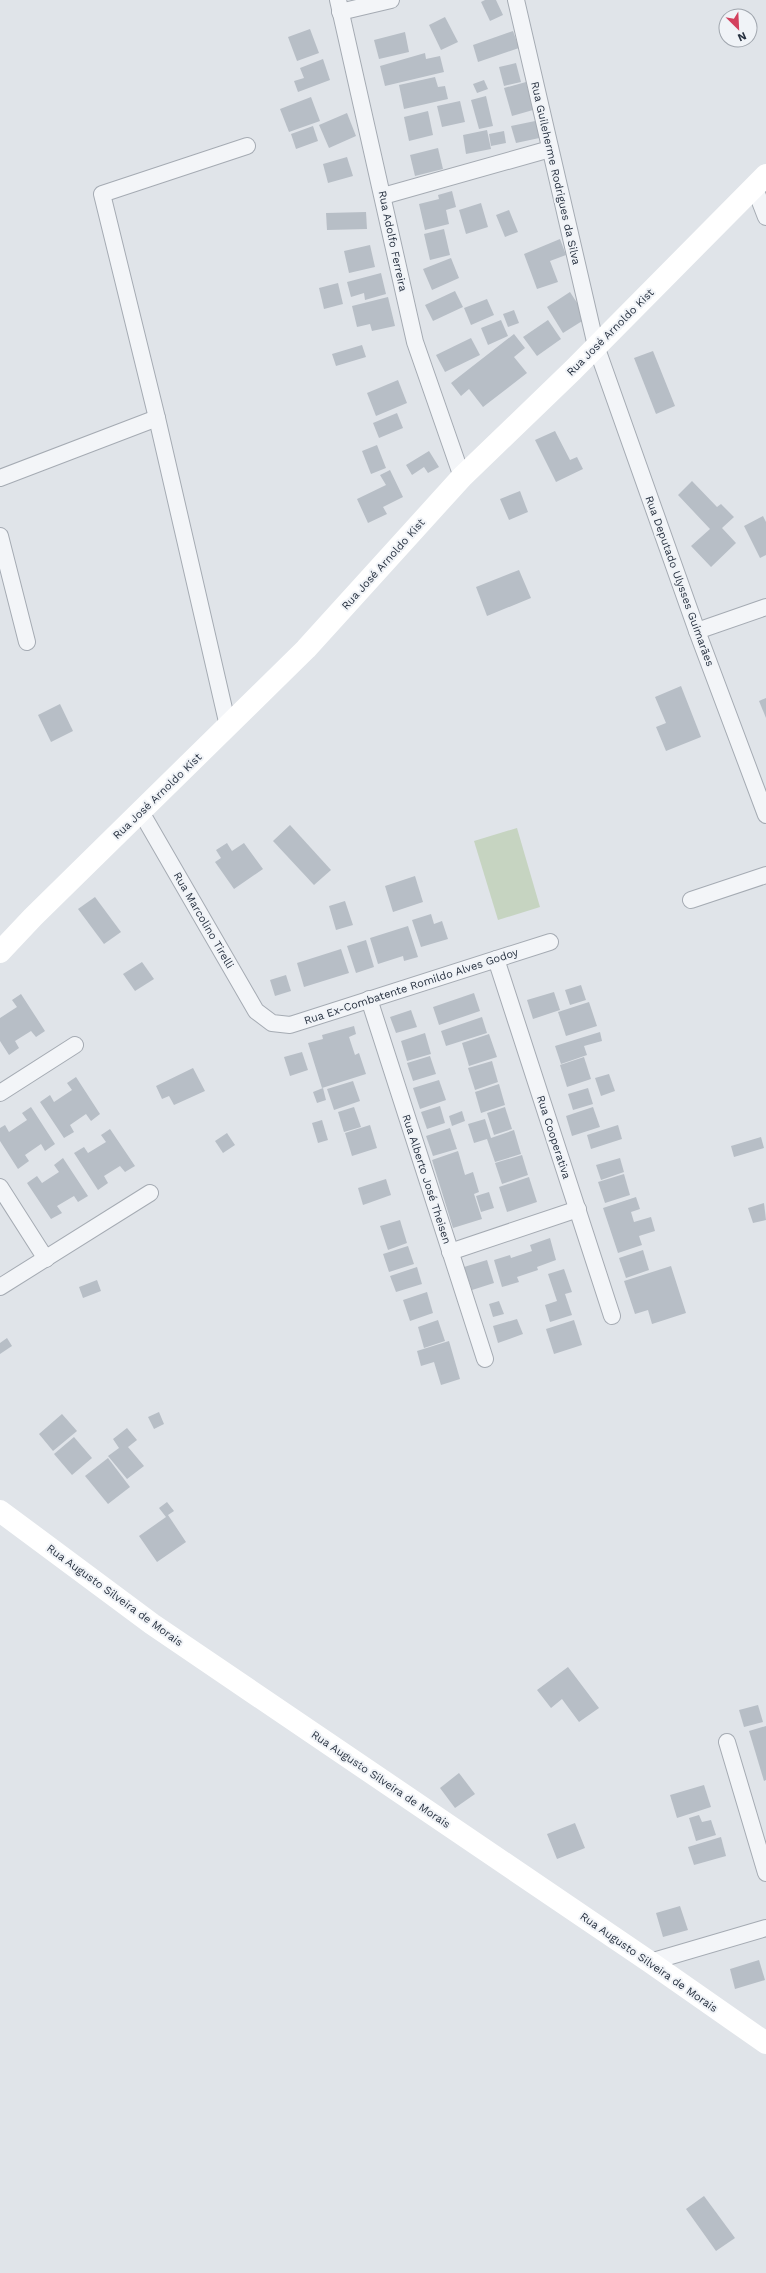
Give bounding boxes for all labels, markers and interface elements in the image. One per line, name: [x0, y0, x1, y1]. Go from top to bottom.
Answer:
north arrow: [718, 8, 758, 48]
text: N: [735, 29, 748, 44]
street label: Rua Guileherme Rodrigues da Silva: [528, 80, 583, 266]
street label: Rua Adolfo Ferreira: [375, 189, 410, 293]
street label: Rua José Arnoldo Kist: [564, 286, 657, 379]
street label: Rua Deputado Ulysses Guimarães: [643, 494, 717, 668]
street label: Rua José Arnoldo Kist: [339, 516, 428, 613]
street label: Rua José Arnoldo Kist: [110, 750, 205, 842]
street label: Rua Marcolino Tirelli: [171, 870, 237, 971]
street label: Rua Ex-Combatente Romildo Alves Godoy: [302, 946, 520, 1027]
street label: Rua Cooperativa: [534, 1094, 573, 1181]
street label: Rua Alberto José Theisen: [399, 1113, 454, 1246]
street label: Rua Augusto Silveira de Morais: [44, 1542, 185, 1649]
street label: Rua Augusto Silveira de Morais: [309, 1728, 453, 1831]
street label: Rua Augusto Silveira de Morais: [577, 1910, 720, 2015]

